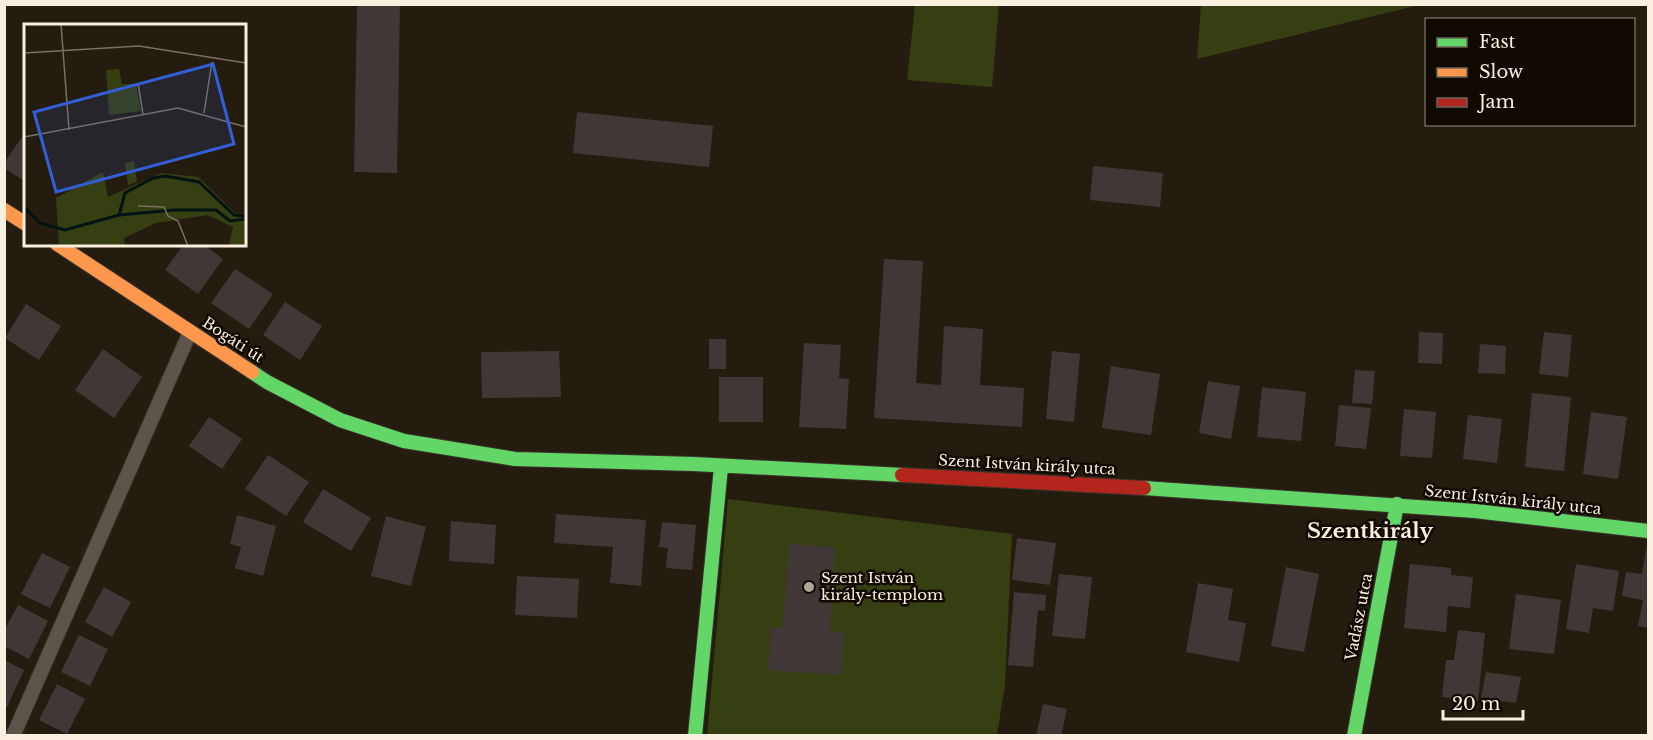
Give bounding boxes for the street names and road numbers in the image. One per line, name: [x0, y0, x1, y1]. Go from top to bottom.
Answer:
street label: Bogáti út: [199, 313, 268, 367]
street label: Szent István király utca: [938, 450, 1117, 479]
street label: Szent István király utca: [1424, 481, 1603, 518]
street label: Vadász utca: [1341, 571, 1376, 663]

